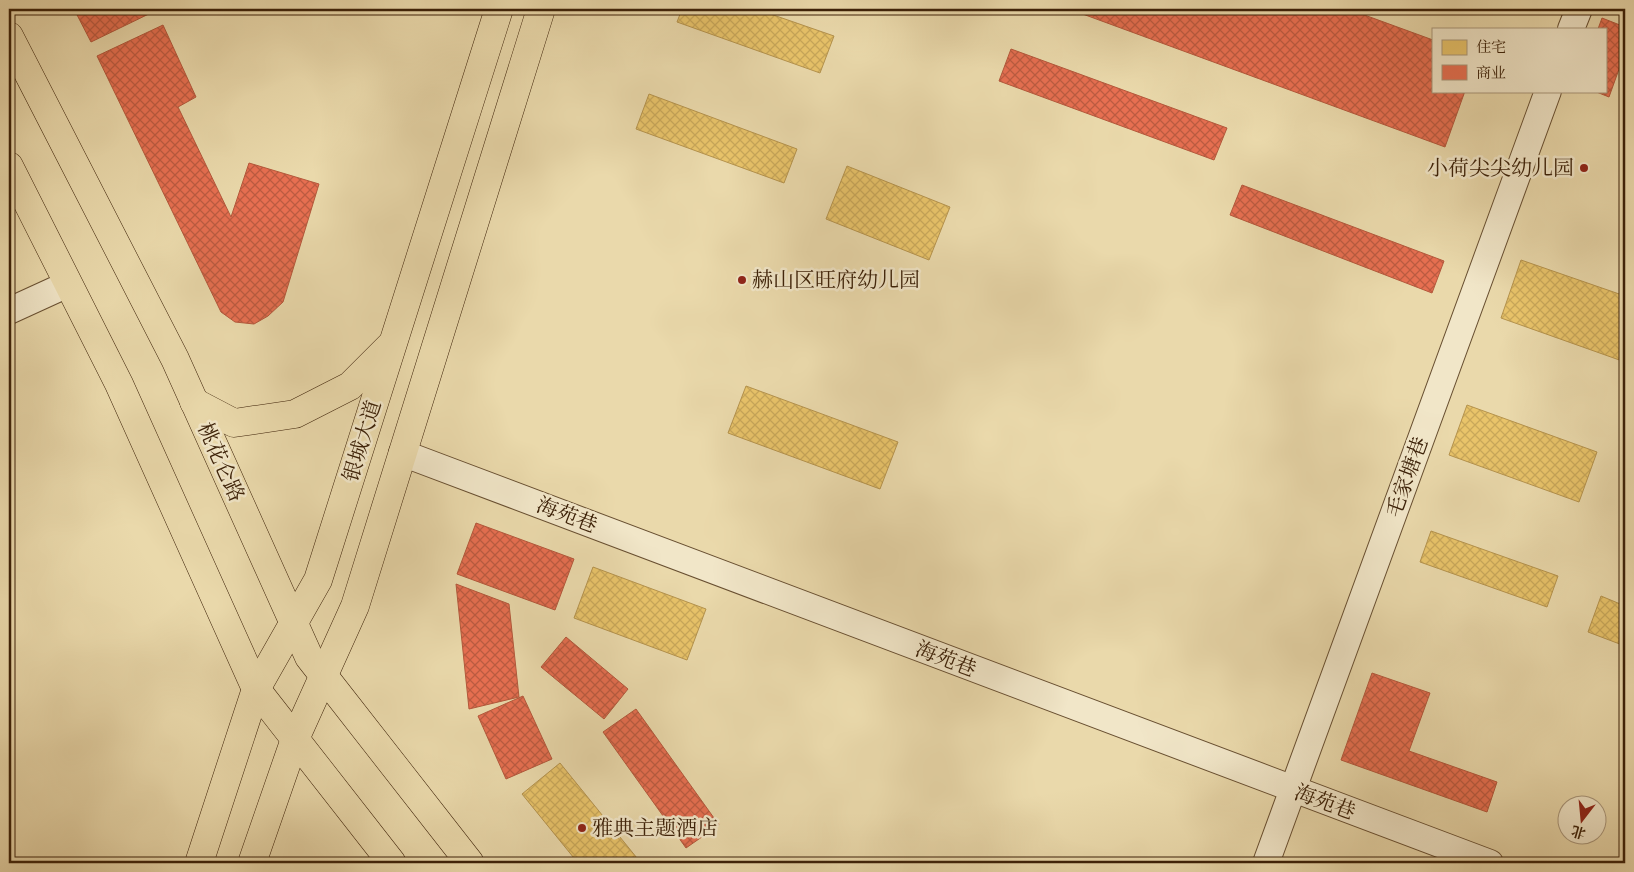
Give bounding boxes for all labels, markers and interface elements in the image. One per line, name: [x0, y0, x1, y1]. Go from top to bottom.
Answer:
legend: [1432, 28, 1606, 92]
text: 住宅: [1476, 38, 1506, 57]
text: 商业: [1476, 64, 1506, 83]
place label: 小荷尖尖幼儿园: [1427, 155, 1574, 182]
marker: 小荷尖尖幼儿园: [1578, 162, 1590, 174]
place label: 赫山区旺府幼儿园: [752, 267, 920, 294]
marker: 赫山区旺府幼儿园: [736, 274, 748, 286]
street label: 银城大道: [337, 397, 388, 485]
street label: 桃花仑路: [191, 418, 250, 506]
street label: 毛家塘巷: [1380, 433, 1435, 521]
street label: 海苑巷: [533, 492, 601, 539]
street label: 海苑巷: [912, 636, 980, 683]
street label: 海苑巷: [1291, 779, 1359, 826]
north arrow: [1556, 794, 1606, 844]
place label: 雅典主题酒店: [592, 815, 718, 842]
marker: 雅典主题酒店: [576, 822, 588, 834]
text: 北: [1569, 822, 1588, 842]

